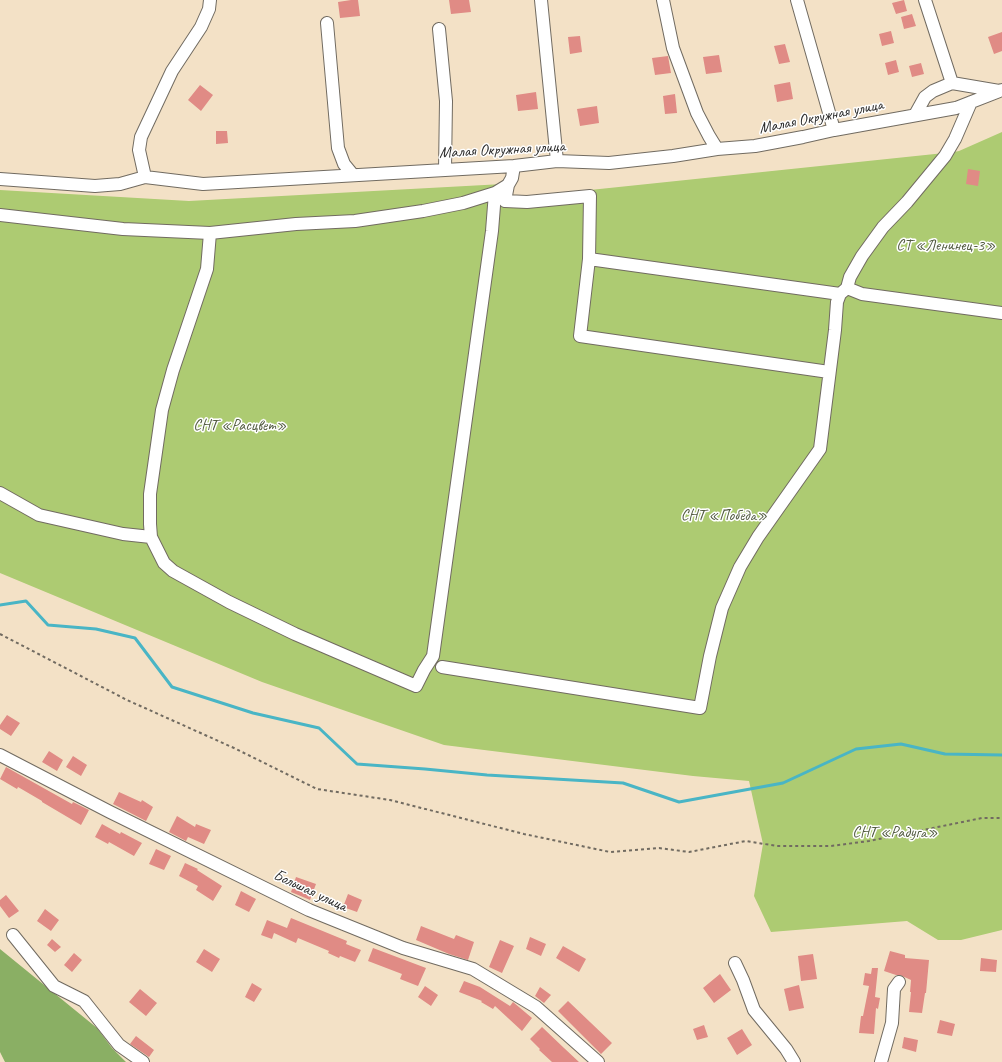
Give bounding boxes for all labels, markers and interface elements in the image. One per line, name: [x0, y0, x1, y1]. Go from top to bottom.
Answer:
street label: Малая Окружная улица: [757, 96, 885, 138]
street label: Малая Окружная улица: [439, 137, 565, 163]
park label: СТ «Ленинец-3»: [896, 236, 996, 256]
park label: СНТ «Расцвет»: [193, 416, 287, 436]
park label: СНТ «Победа»: [681, 506, 767, 526]
park label: СНТ «Радуга»: [852, 823, 938, 843]
street label: Большая улица: [270, 866, 350, 916]

